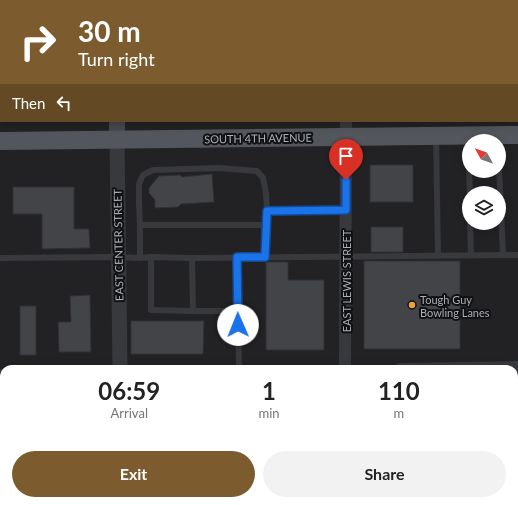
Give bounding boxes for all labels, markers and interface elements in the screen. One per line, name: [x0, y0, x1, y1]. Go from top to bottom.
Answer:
text: 30 m: [78, 14, 141, 48]
icon: right: [12, 16, 64, 68]
text: Turn right: [78, 48, 155, 70]
icon: left: [53, 92, 75, 114]
text: Then: [12, 94, 45, 112]
street label: SOUTH 4TH AVENUE: [204, 131, 312, 145]
north arrow: [462, 134, 506, 178]
map controls: [462, 134, 506, 230]
pin: [329, 139, 363, 180]
icon: arrive: [335, 145, 357, 167]
button: layers: [462, 186, 506, 230]
street label: EAST CENTER STREET: [111, 188, 125, 301]
street label: EAST LEWIS STREET: [340, 229, 353, 332]
place label: Tough Guy Bowling Lanes: [420, 293, 490, 319]
marker: Tough Guy Bowling Lanes: [407, 300, 417, 310]
position arrow: [217, 304, 259, 346]
text: 06:59: [98, 376, 160, 405]
text: 1: [262, 376, 276, 405]
text: 110: [378, 376, 420, 405]
text: Arrival: [111, 405, 148, 421]
text: min: [259, 405, 280, 421]
text: m: [393, 405, 404, 421]
button: Exit: [12, 451, 255, 497]
button: Share: [263, 451, 506, 497]

